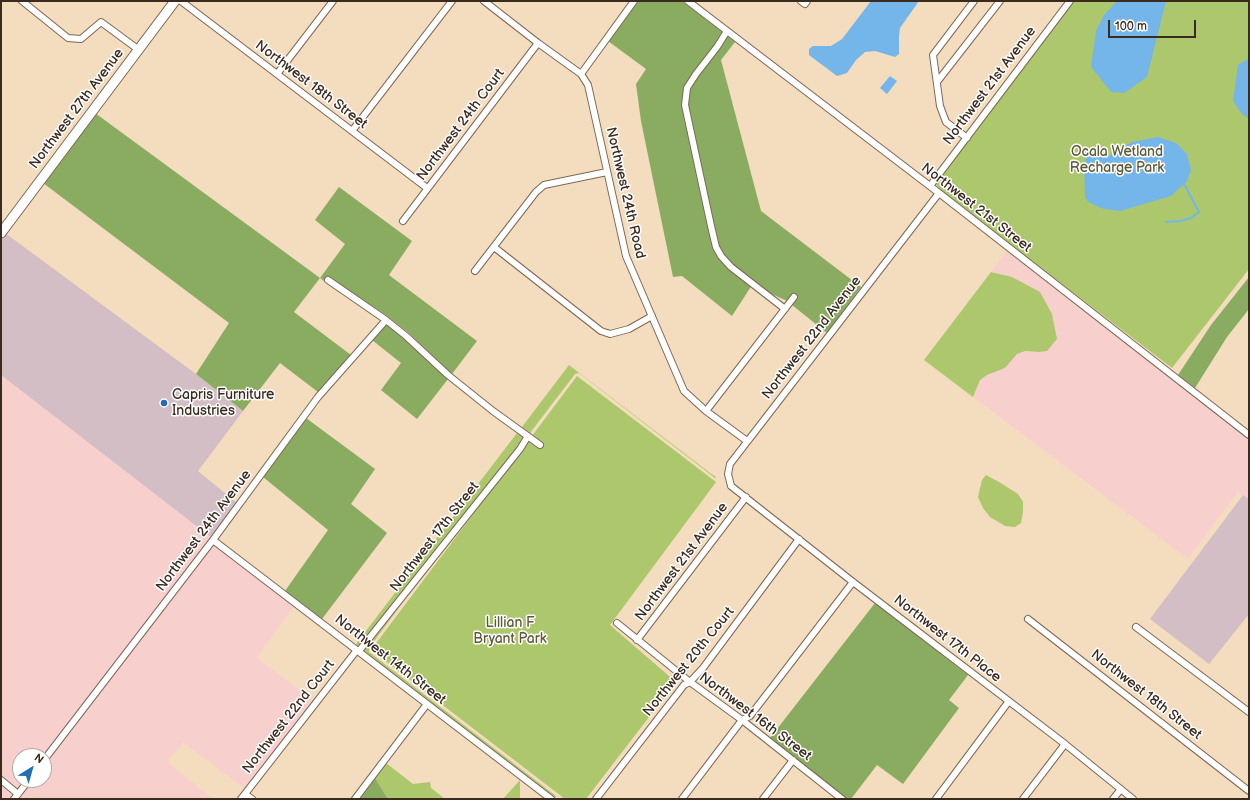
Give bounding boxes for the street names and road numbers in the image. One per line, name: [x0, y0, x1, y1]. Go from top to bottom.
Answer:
street label: Northwest 21st Avenue: [940, 24, 1040, 148]
street label: Northwest 18th Street: [252, 37, 370, 133]
street label: Northwest 27th Avenue: [26, 46, 128, 172]
street label: Northwest 24th Court: [413, 66, 509, 184]
street label: Northwest 24th Road: [602, 126, 648, 260]
street label: Northwest 21st Street: [918, 160, 1034, 256]
street label: Northwest 22nd Avenue: [759, 273, 865, 403]
street label: Northwest 24th Avenue: [153, 467, 255, 595]
street label: Northwest 17th Street: [387, 479, 483, 595]
street label: Northwest 21st Avenue: [632, 500, 732, 624]
street label: Northwest 17th Place: [890, 592, 1004, 686]
street label: Northwest 20th Court: [640, 604, 738, 720]
street label: Northwest 14th Street: [331, 611, 449, 709]
street label: Northwest 18th Street: [1087, 646, 1205, 744]
street label: Northwest 22nd Court: [239, 657, 339, 777]
street label: Northwest 16th Street: [695, 669, 815, 765]

